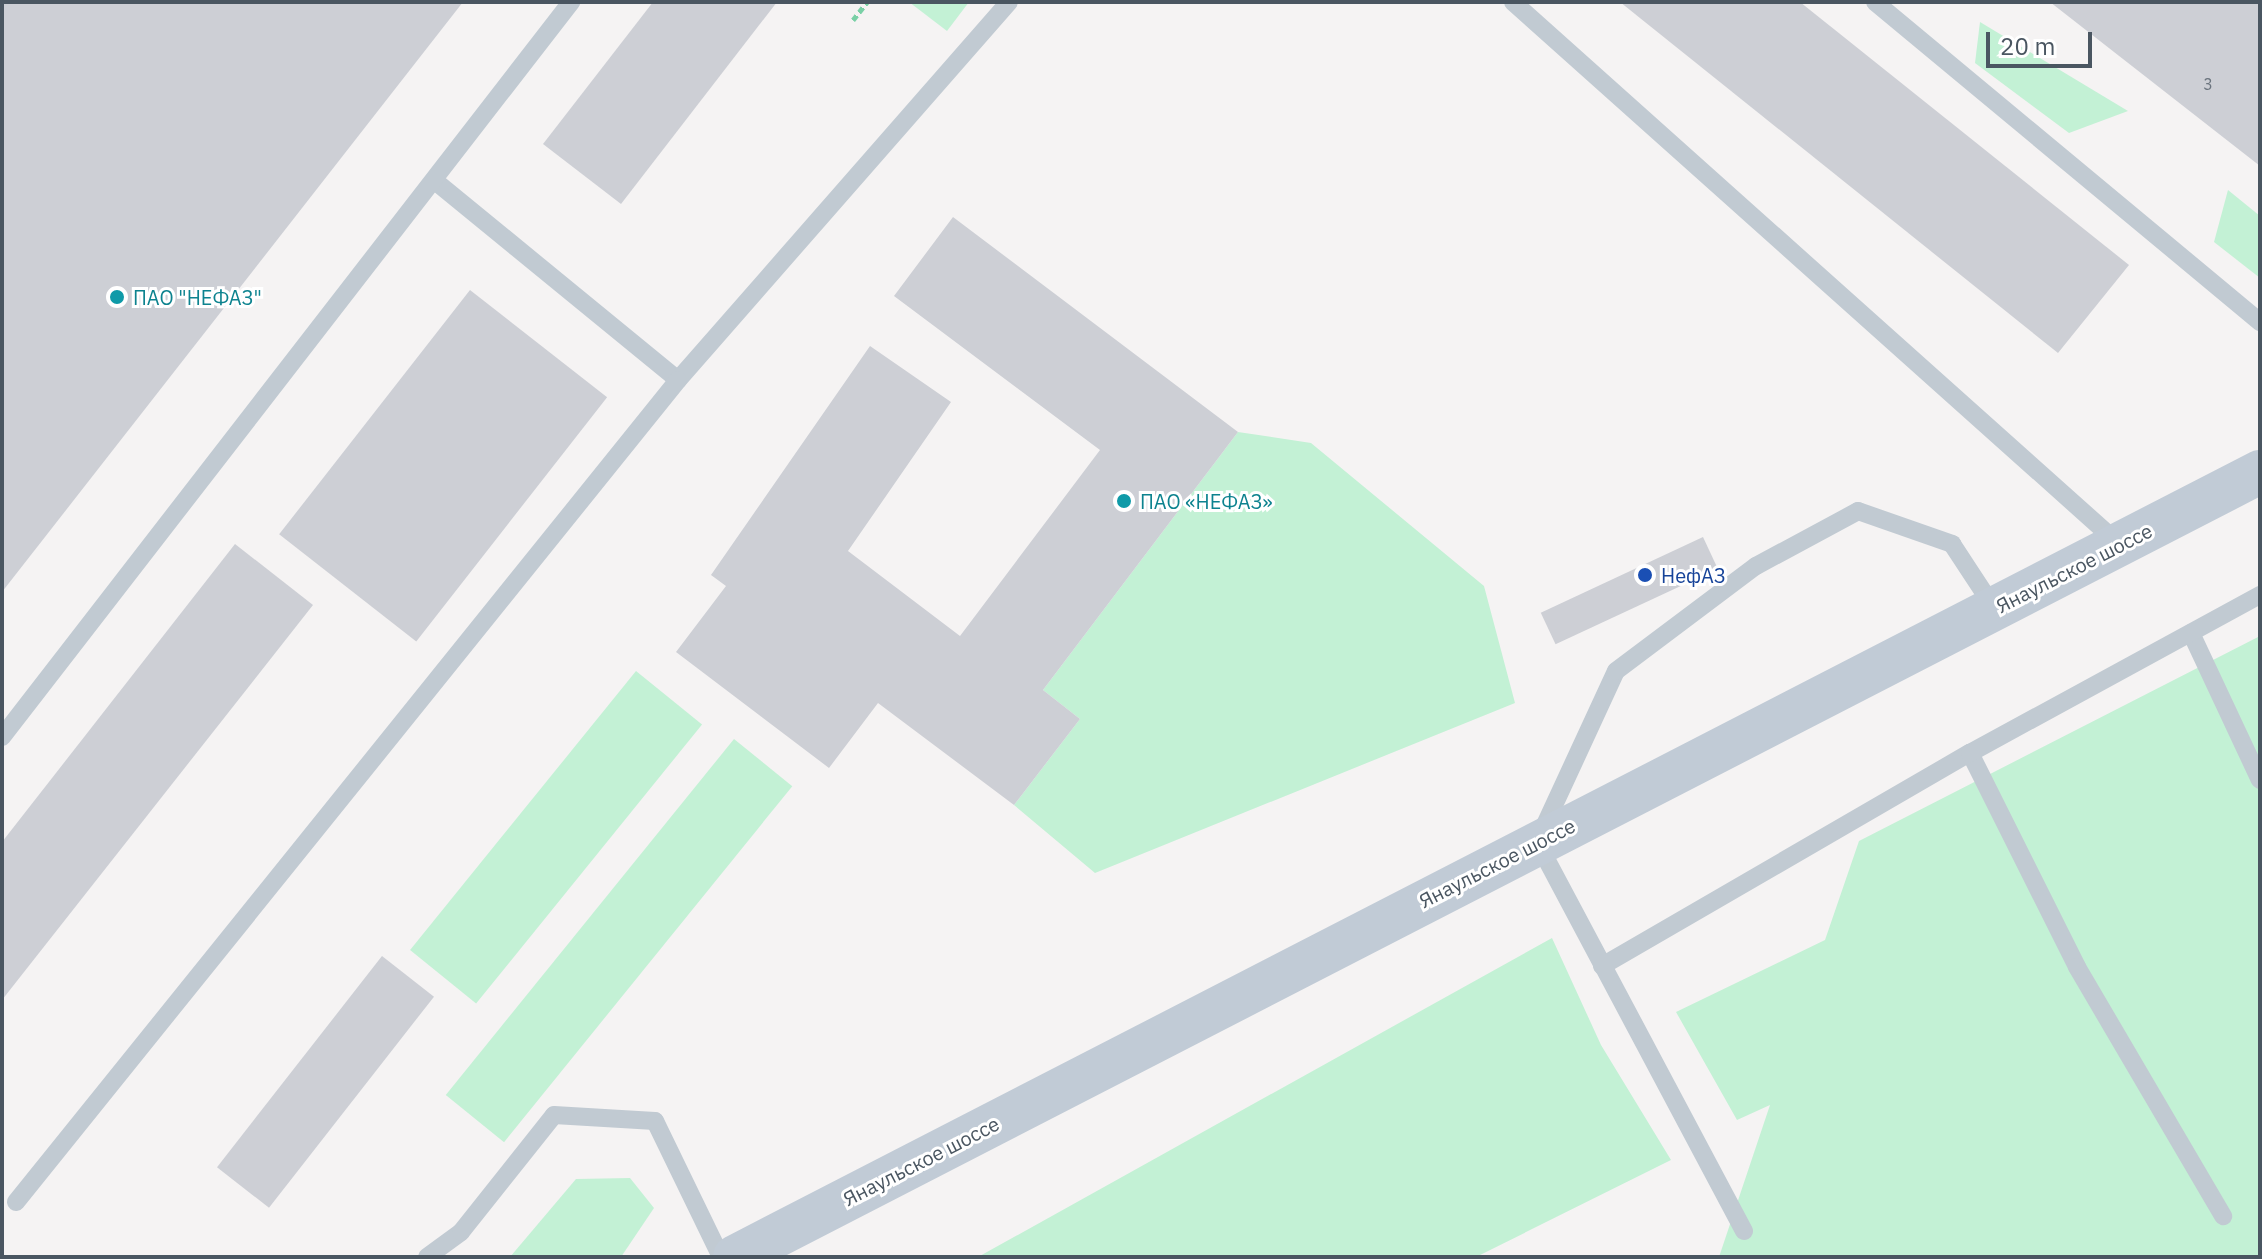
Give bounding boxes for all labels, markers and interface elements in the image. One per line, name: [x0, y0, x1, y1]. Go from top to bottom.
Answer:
scale bar: [1990, 16, 2096, 66]
text: 20 m: [2000, 30, 2055, 62]
house number: 3: [2203, 74, 2213, 94]
place label: ПАО "НЕФАЗ": [133, 285, 262, 309]
marker: ПАО "НЕФАЗ": [108, 288, 126, 306]
place label: ПАО «НЕФАЗ»: [1140, 489, 1273, 513]
marker: ПАО «НЕФАЗ»: [1115, 492, 1133, 510]
street label: Янаульское шоссе: [1992, 518, 2156, 618]
place label: НефАЗ: [1661, 563, 1726, 587]
marker: НефАЗ: [1636, 566, 1654, 584]
street label: Янаульское шоссе: [1415, 813, 1579, 913]
street label: Янаульское шоссе: [839, 1111, 1003, 1211]

